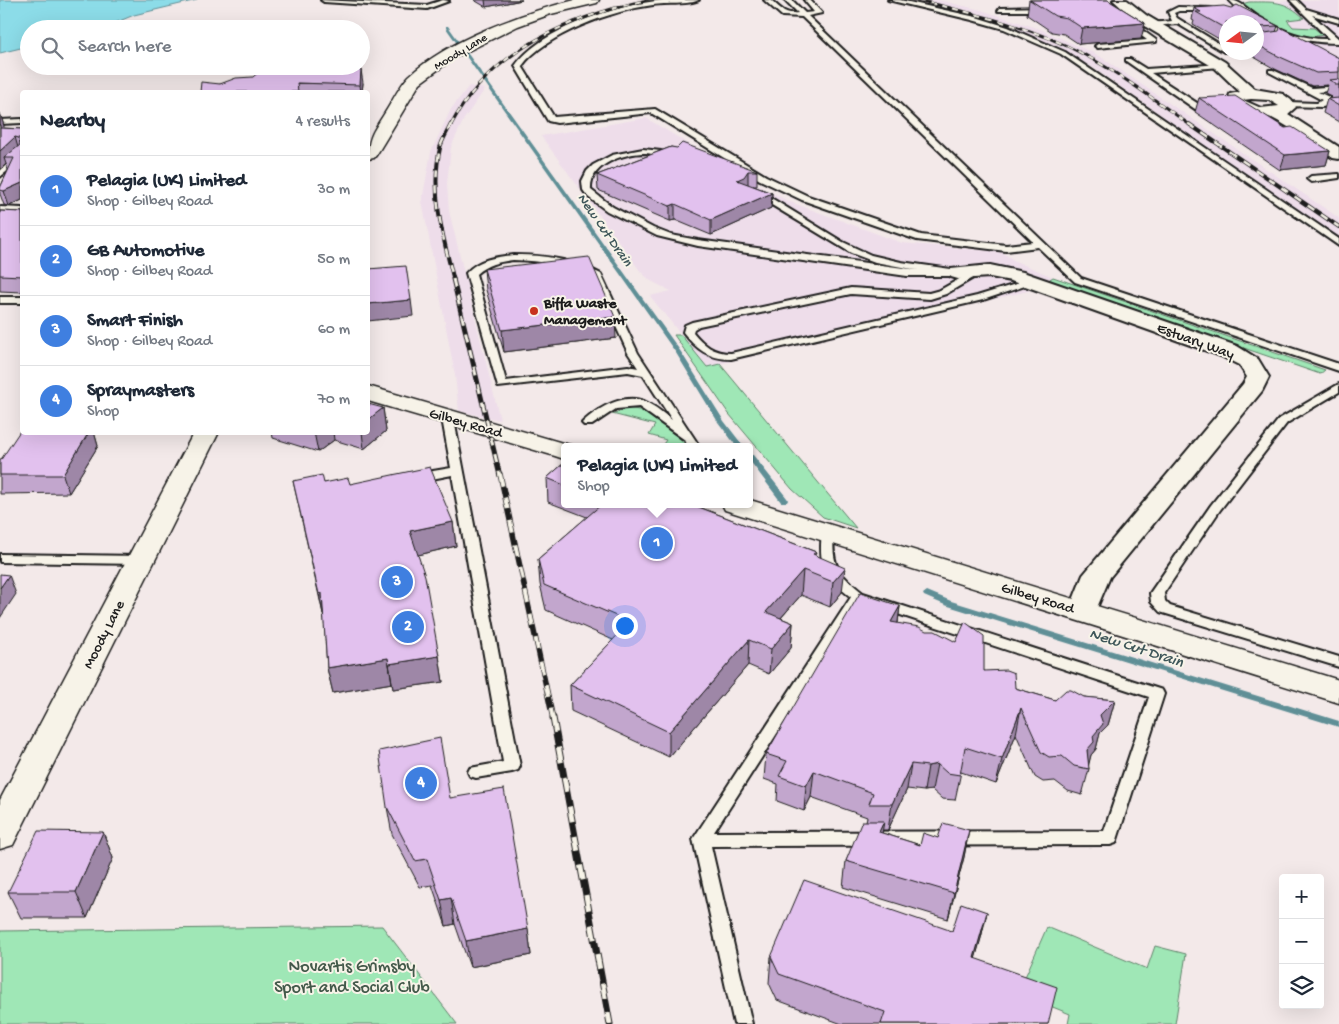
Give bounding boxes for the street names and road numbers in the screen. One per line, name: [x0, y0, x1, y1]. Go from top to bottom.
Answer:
street label: Moody Lane: [432, 31, 491, 74]
street label: Estuary Way: [1154, 320, 1237, 364]
street label: Gilbey Road: [427, 405, 505, 443]
street label: Gilbey Road: [999, 579, 1077, 619]
street label: Moody Lane: [80, 597, 130, 672]

